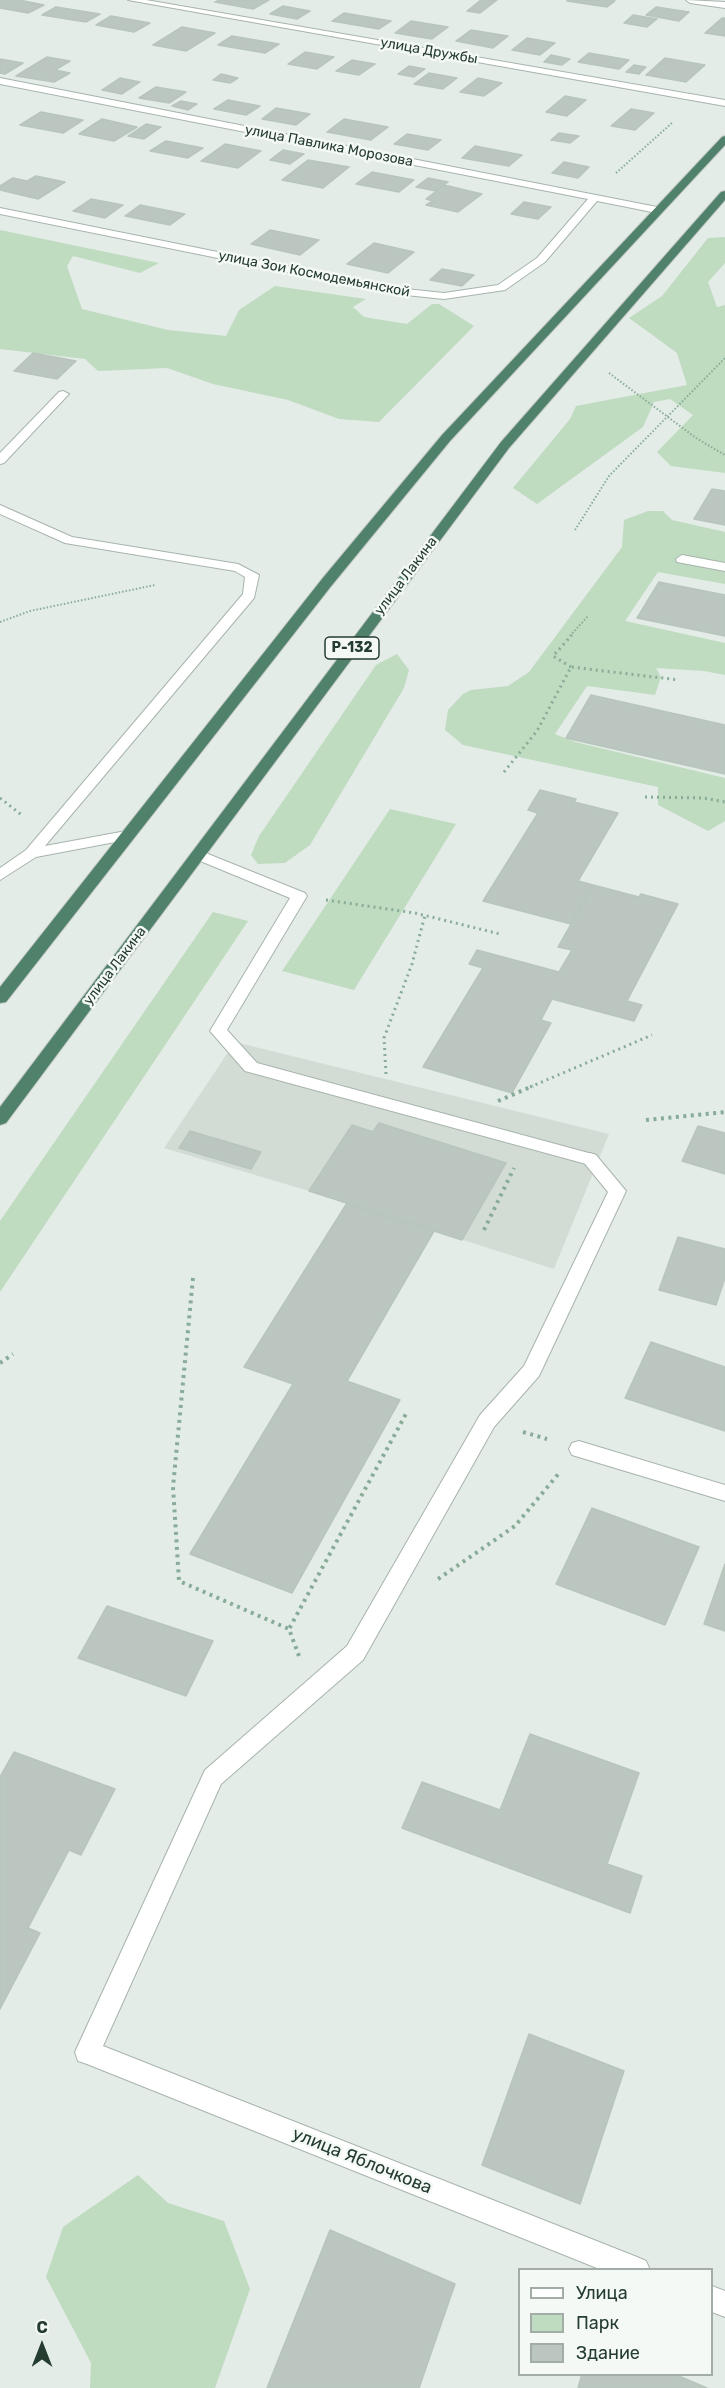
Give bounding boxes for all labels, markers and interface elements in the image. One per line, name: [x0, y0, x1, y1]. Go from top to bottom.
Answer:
street label: улица Дружбы: [379, 34, 479, 68]
street label: улица Павлика Морозова: [244, 121, 414, 171]
street label: улица Зои Космодемьянской: [217, 247, 411, 301]
street label: улица Лакина: [371, 534, 441, 618]
road number: Р-132: [325, 637, 379, 659]
street label: улица Лакина: [80, 924, 150, 1008]
street label: улица Яблочкова: [289, 2123, 435, 2199]
legend: [518, 2268, 713, 2376]
text: Улица: [576, 2282, 628, 2304]
text: Парк: [576, 2312, 619, 2334]
north arrow: [12, 2316, 72, 2376]
text: С: [36, 2318, 48, 2337]
text: Здание: [576, 2342, 640, 2364]

